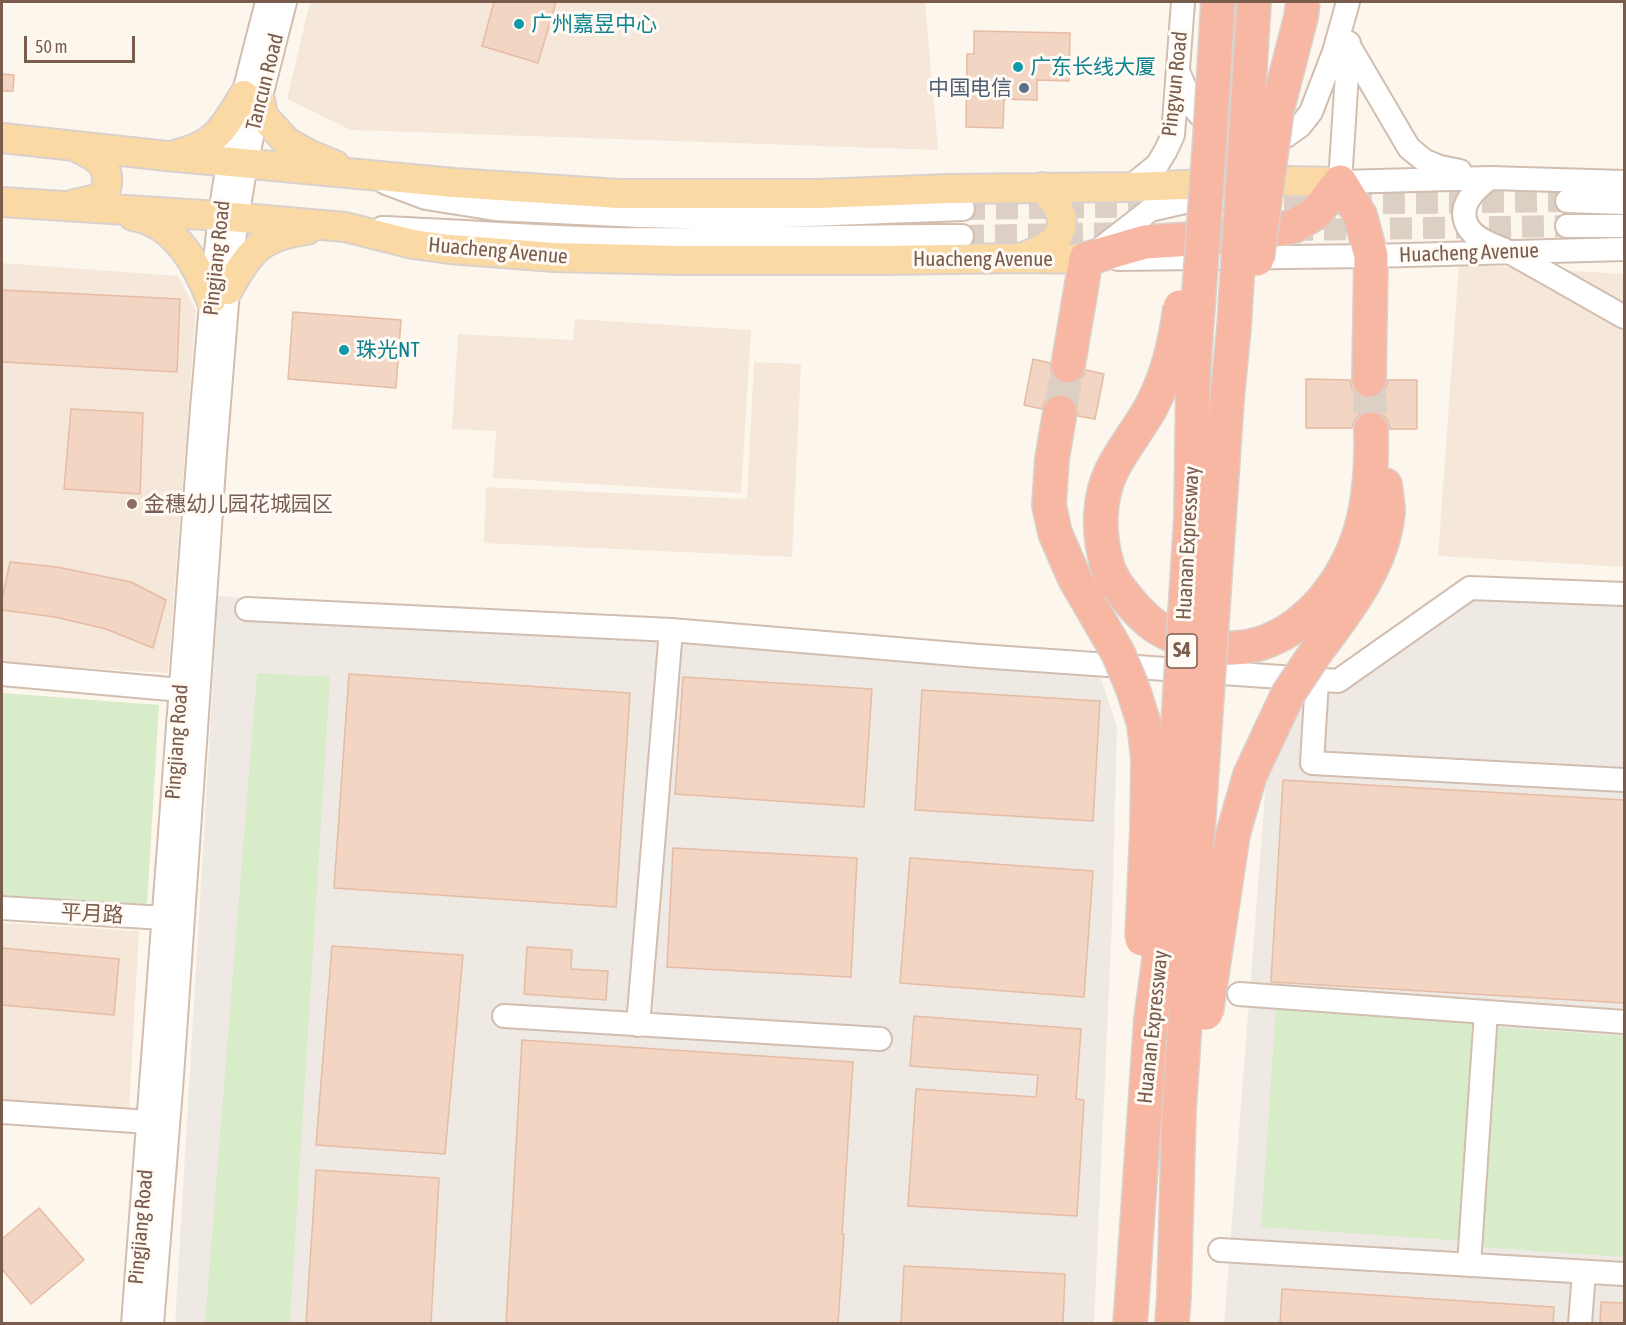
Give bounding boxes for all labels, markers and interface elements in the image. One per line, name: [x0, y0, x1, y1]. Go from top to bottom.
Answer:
place label: 广州嘉昱中心: [531, 11, 657, 37]
marker: 广州嘉昱中心: [512, 17, 526, 31]
scale bar: [27, 24, 138, 62]
street label: Pingyun Road: [1157, 30, 1193, 138]
street label: Tancun Road: [241, 31, 289, 133]
text: 50 m: [35, 36, 67, 57]
place label: 广东长线大厦: [1030, 54, 1156, 80]
marker: 广东长线大厦: [1011, 60, 1025, 74]
place label: 中国电信: [928, 75, 1012, 101]
marker: 中国电信: [1017, 81, 1031, 95]
street label: Pingjiang Road: [198, 199, 236, 317]
street label: Huacheng Avenue: [427, 232, 569, 270]
street label: Huacheng Avenue: [1399, 238, 1539, 268]
street label: Huacheng Avenue: [913, 246, 1053, 272]
place label: 珠光NT: [356, 337, 420, 363]
marker: 珠光NT: [337, 343, 351, 357]
street label: Huanan Expressway: [1171, 466, 1205, 620]
place label: 金穗幼儿园花城园区: [144, 491, 333, 517]
marker: 金穗幼儿园花城园区: [125, 497, 139, 511]
road number: S4: [1167, 634, 1197, 668]
street label: Pingjiang Road: [160, 684, 194, 800]
street label: 平月路: [60, 900, 124, 928]
street label: Huanan Expressway: [1132, 949, 1174, 1105]
street label: Pingjiang Road: [123, 1168, 159, 1286]

